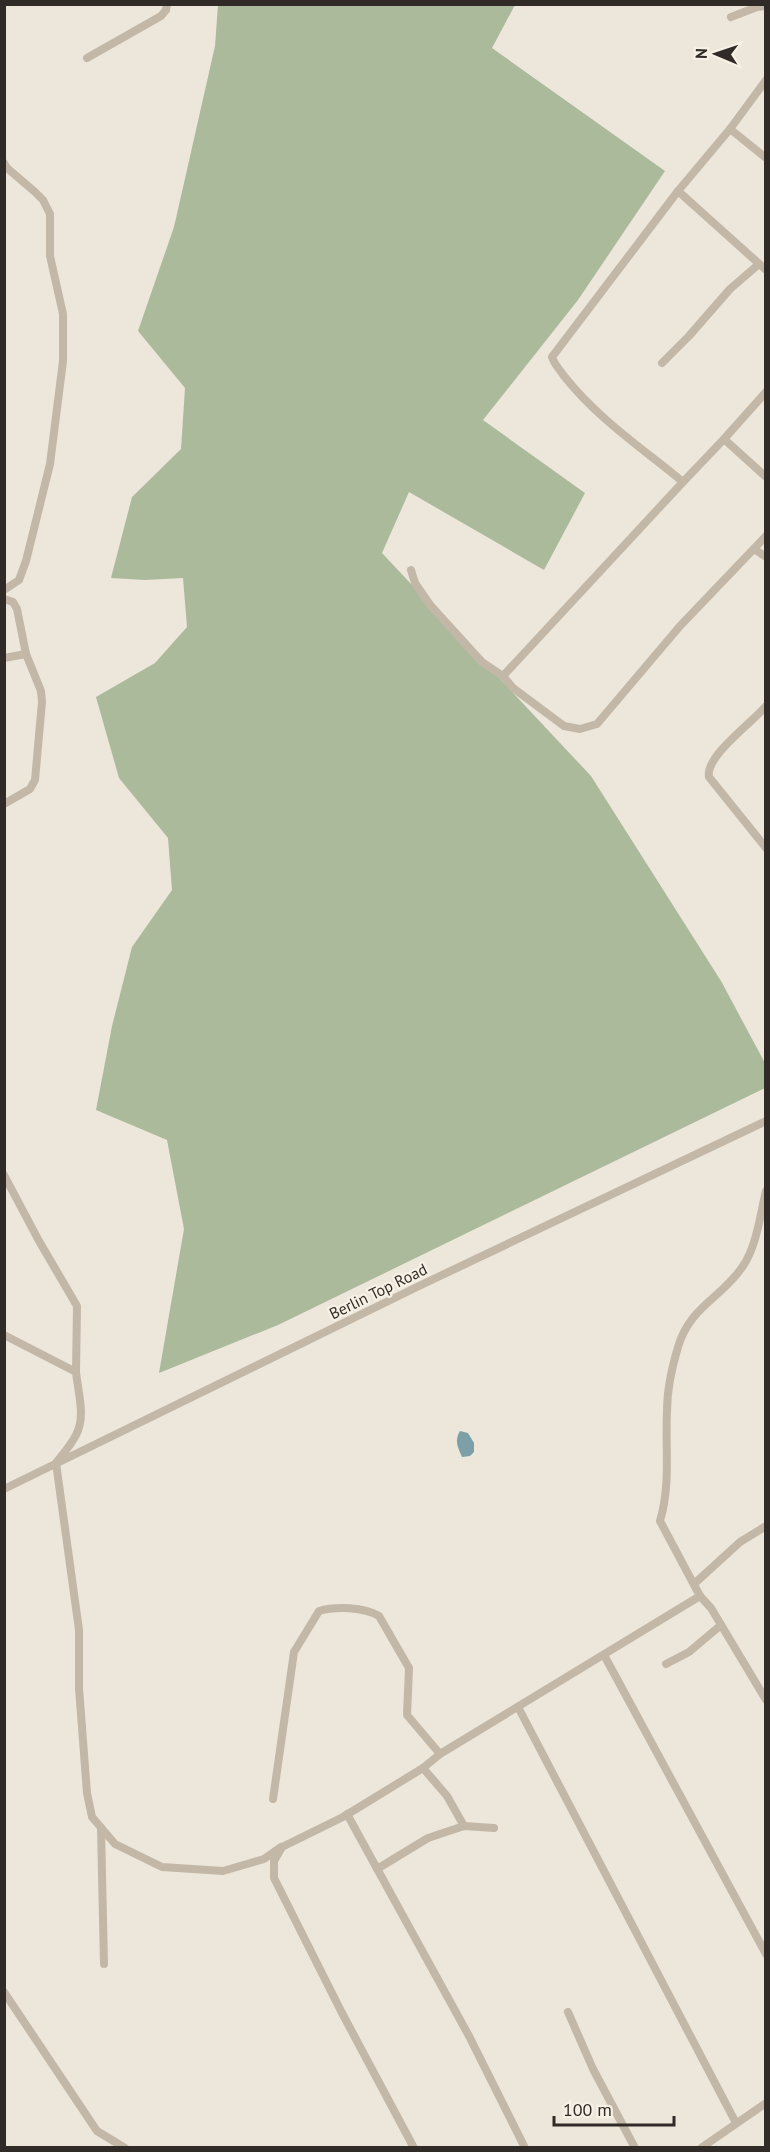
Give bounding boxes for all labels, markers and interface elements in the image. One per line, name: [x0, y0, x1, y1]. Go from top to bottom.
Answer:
north arrow: [686, 24, 746, 84]
text: N: [691, 48, 711, 59]
street label: Berlin Top Road: [326, 1259, 430, 1323]
scale bar: [554, 2089, 674, 2127]
text: 100 m: [563, 2098, 612, 2121]

